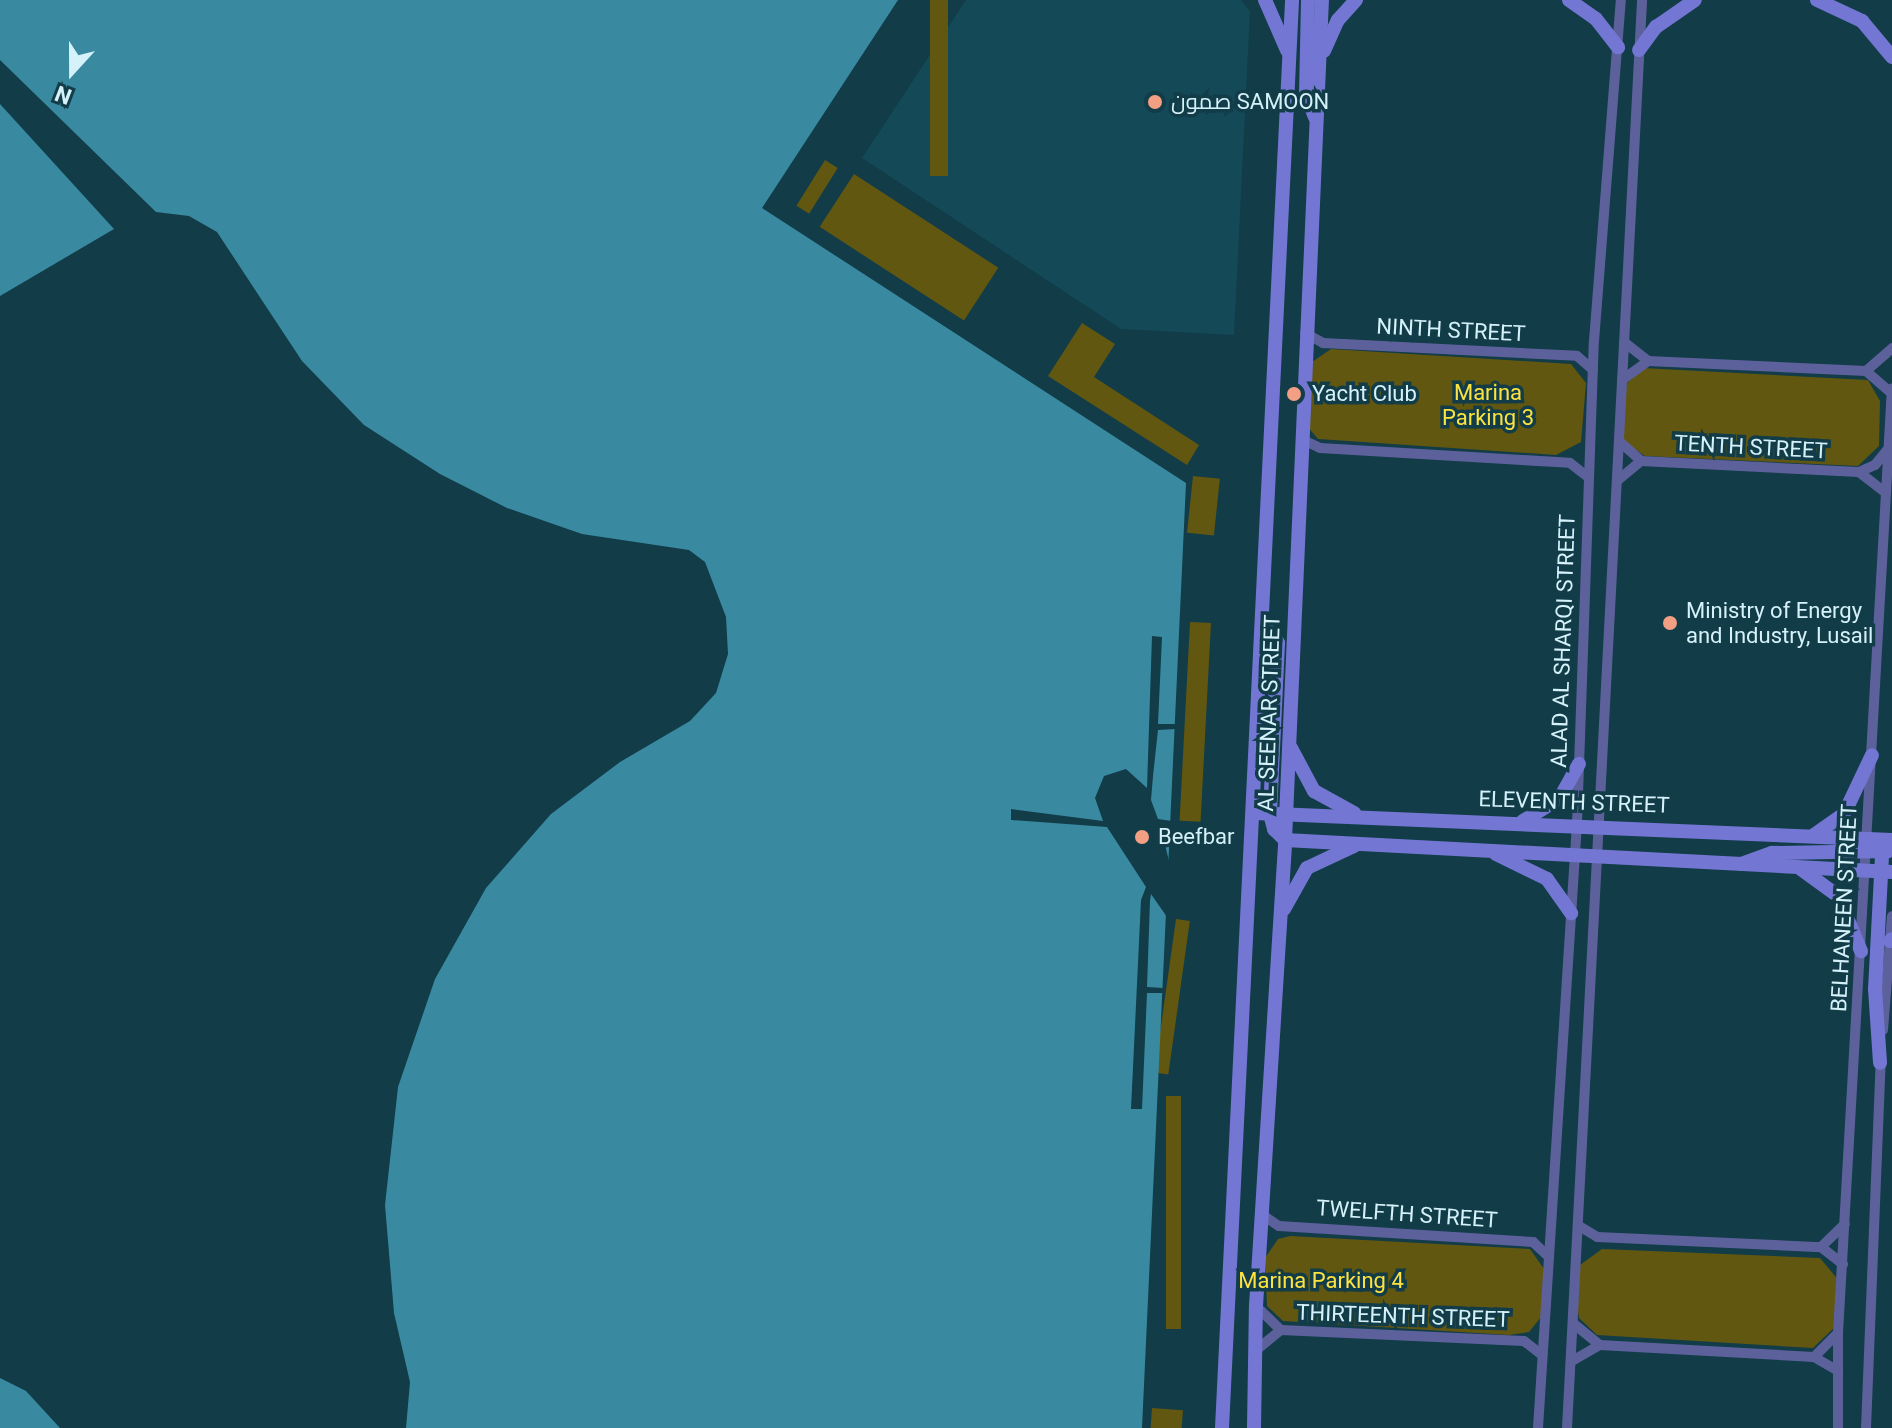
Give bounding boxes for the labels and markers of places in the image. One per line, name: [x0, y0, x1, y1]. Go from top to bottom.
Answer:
place label: صمون SAMOON: [1171, 89, 1329, 115]
marker: صمون SAMOON: [1146, 93, 1164, 111]
place label: Yacht Club: [1312, 381, 1417, 407]
marker: Yacht Club: [1283, 383, 1305, 405]
place label: Ministry of Energy and Industry, Lusail: [1686, 597, 1873, 648]
marker: Ministry of Energy and Industry, Lusail: [1661, 614, 1679, 632]
place label: Beefbar: [1158, 824, 1234, 850]
marker: Beefbar: [1133, 828, 1151, 846]

